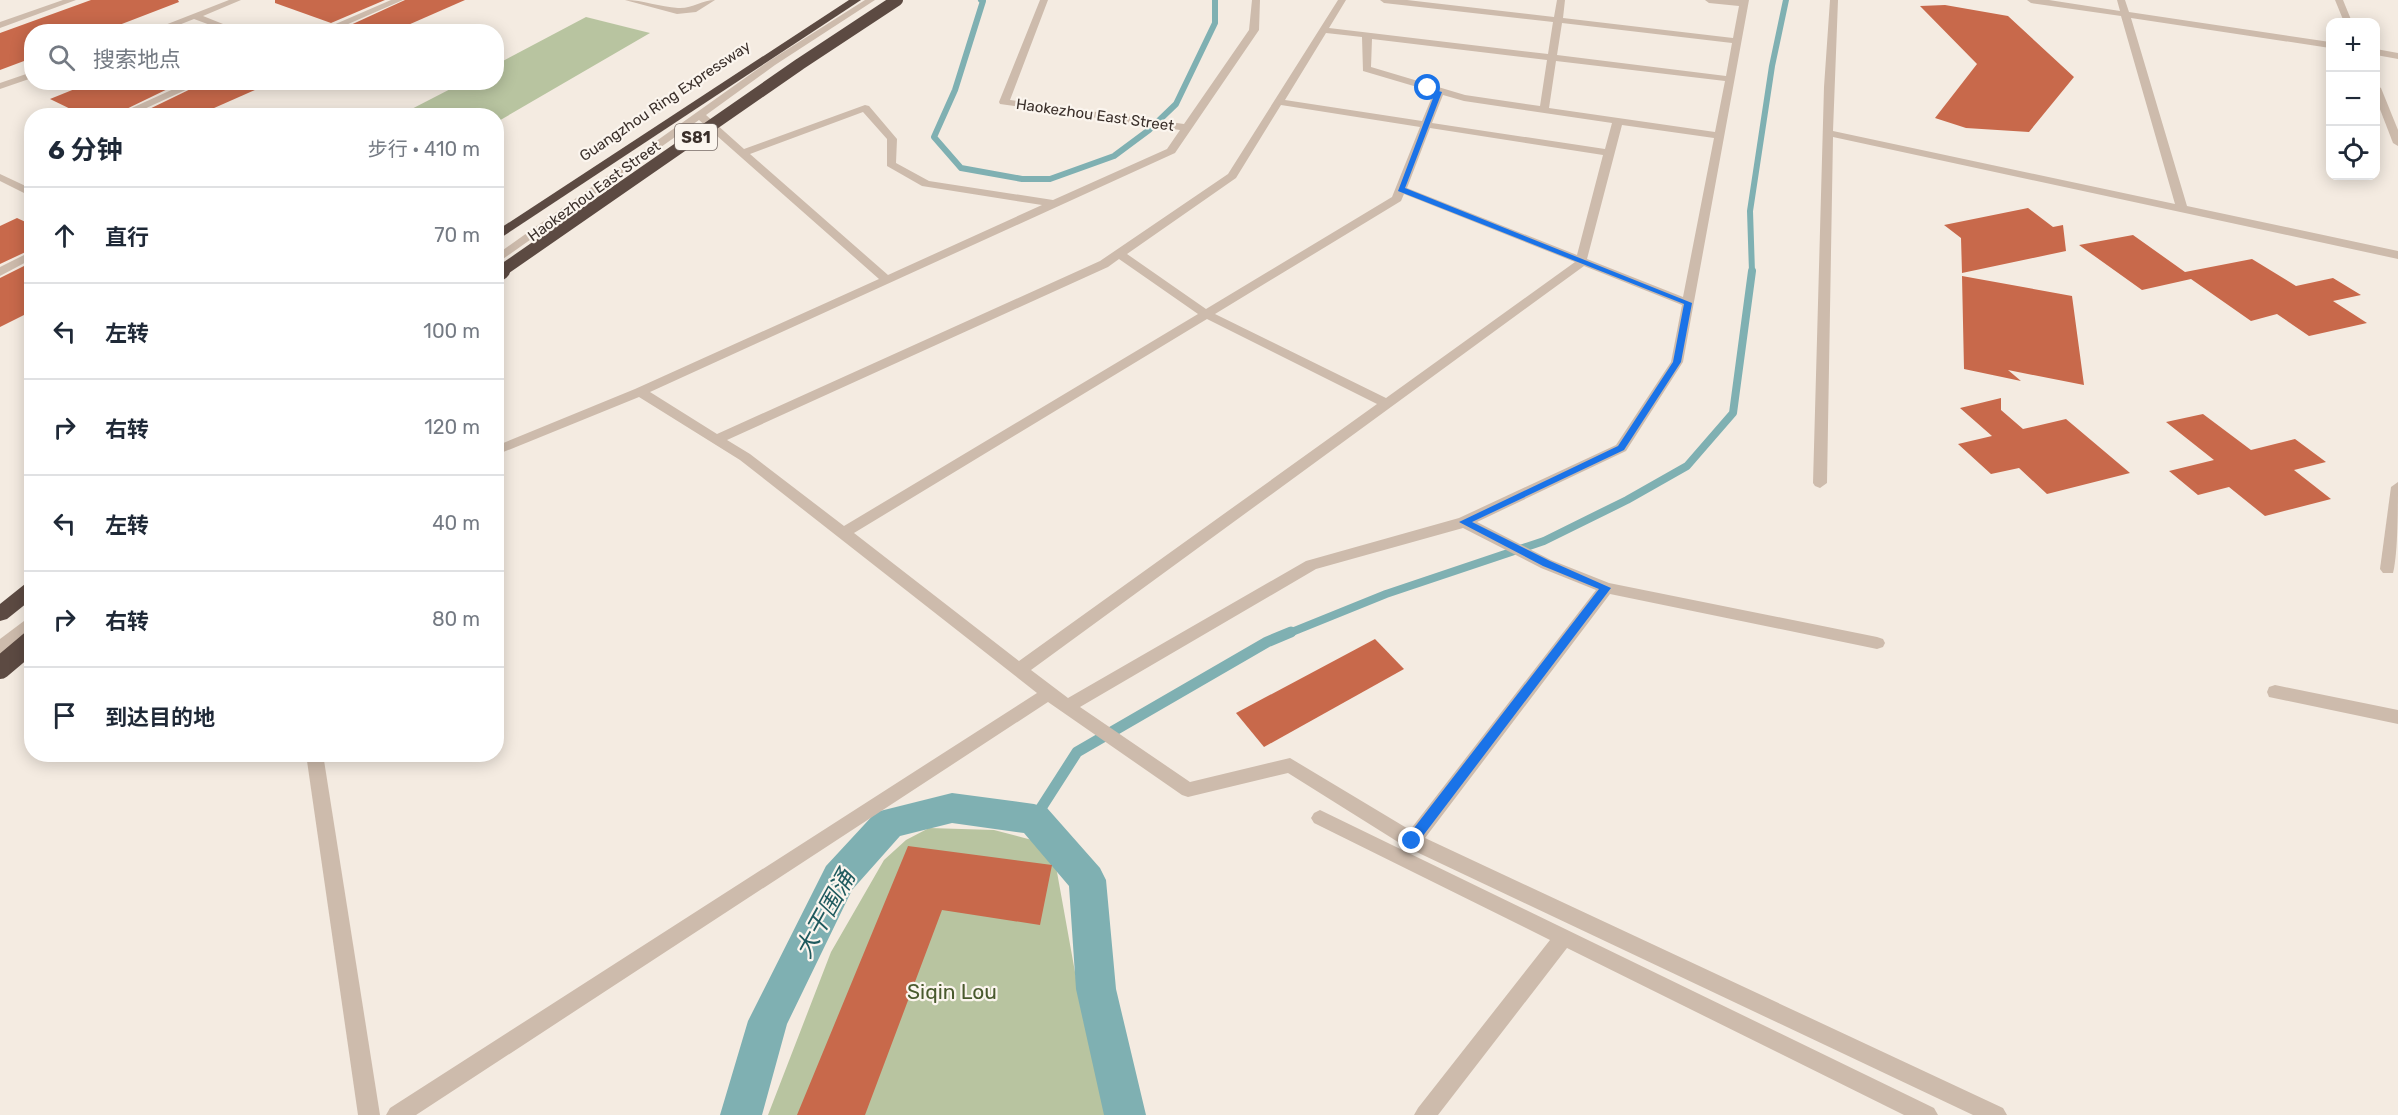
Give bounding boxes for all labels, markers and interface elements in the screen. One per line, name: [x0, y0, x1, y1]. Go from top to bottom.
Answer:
map controls: [2326, 18, 2380, 180]
button: +: [2326, 18, 2380, 72]
search box: [24, 24, 504, 90]
street label: Guangzhou Ring Expressway: [576, 37, 754, 165]
icon: search: [45, 41, 78, 74]
text: 搜索地点: [93, 46, 181, 73]
button: −: [2326, 72, 2380, 126]
route start: [1414, 74, 1440, 100]
street label: Haokezhou East Street: [1015, 95, 1175, 135]
road number: S81: [675, 124, 717, 150]
button: locate: [2326, 126, 2380, 180]
text: 6 分钟: [48, 135, 122, 166]
text: 步行 · 410 m: [368, 137, 480, 161]
street label: Haokezhou East Street: [524, 137, 664, 245]
icon: ahead: [48, 219, 81, 252]
text: 70 m: [434, 223, 480, 247]
text: 直行: [105, 224, 149, 251]
icon: left: [48, 315, 81, 348]
text: 100 m: [423, 319, 480, 343]
text: 左转: [105, 320, 149, 347]
icon: right: [48, 411, 81, 444]
text: 120 m: [424, 415, 480, 439]
text: 右转: [105, 416, 149, 443]
icon: left: [48, 507, 81, 540]
text: 40 m: [432, 511, 480, 535]
text: 左转: [105, 512, 149, 539]
icon: right: [48, 603, 81, 636]
text: 80 m: [432, 607, 480, 631]
text: 右转: [105, 608, 149, 635]
icon: arrive: [48, 699, 81, 732]
text: 到达目的地: [105, 704, 215, 731]
route end: [1398, 827, 1424, 853]
water label: 大干围涌: [789, 863, 862, 963]
park label: Siqin Lou: [907, 979, 997, 1004]

